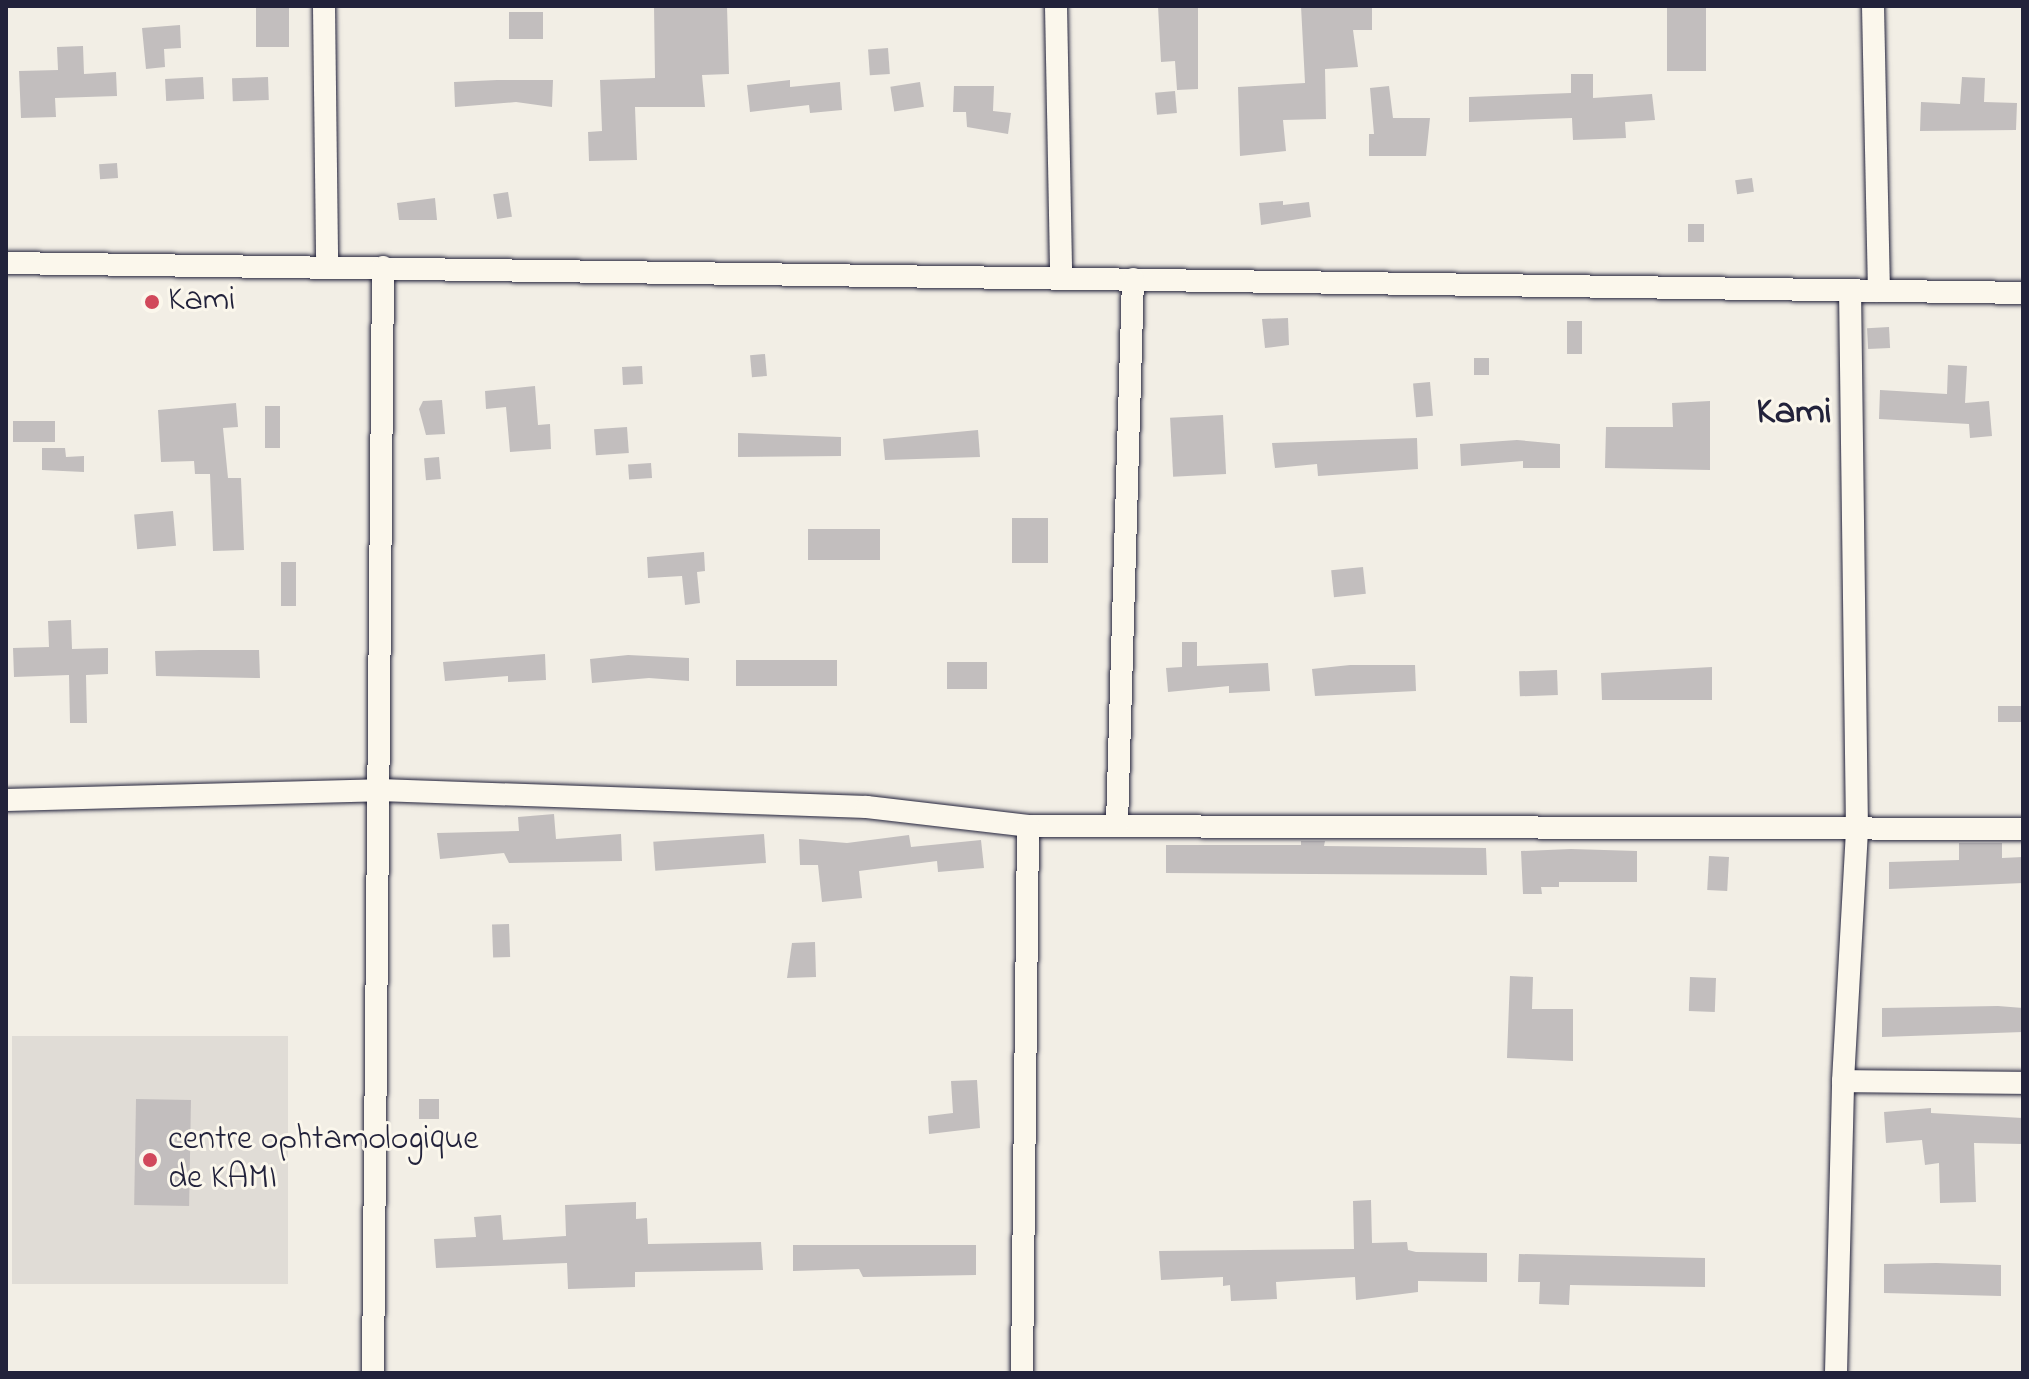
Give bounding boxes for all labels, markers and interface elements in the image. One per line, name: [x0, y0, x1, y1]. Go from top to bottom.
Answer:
place label: Kami: [168, 282, 235, 322]
marker: Kami: [143, 293, 161, 311]
district label: Kami: [1756, 391, 1832, 437]
place label: centre ophtamologique de KAMI: [168, 1120, 478, 1200]
marker: centre ophtamologique de KAMI: [139, 1149, 161, 1171]

